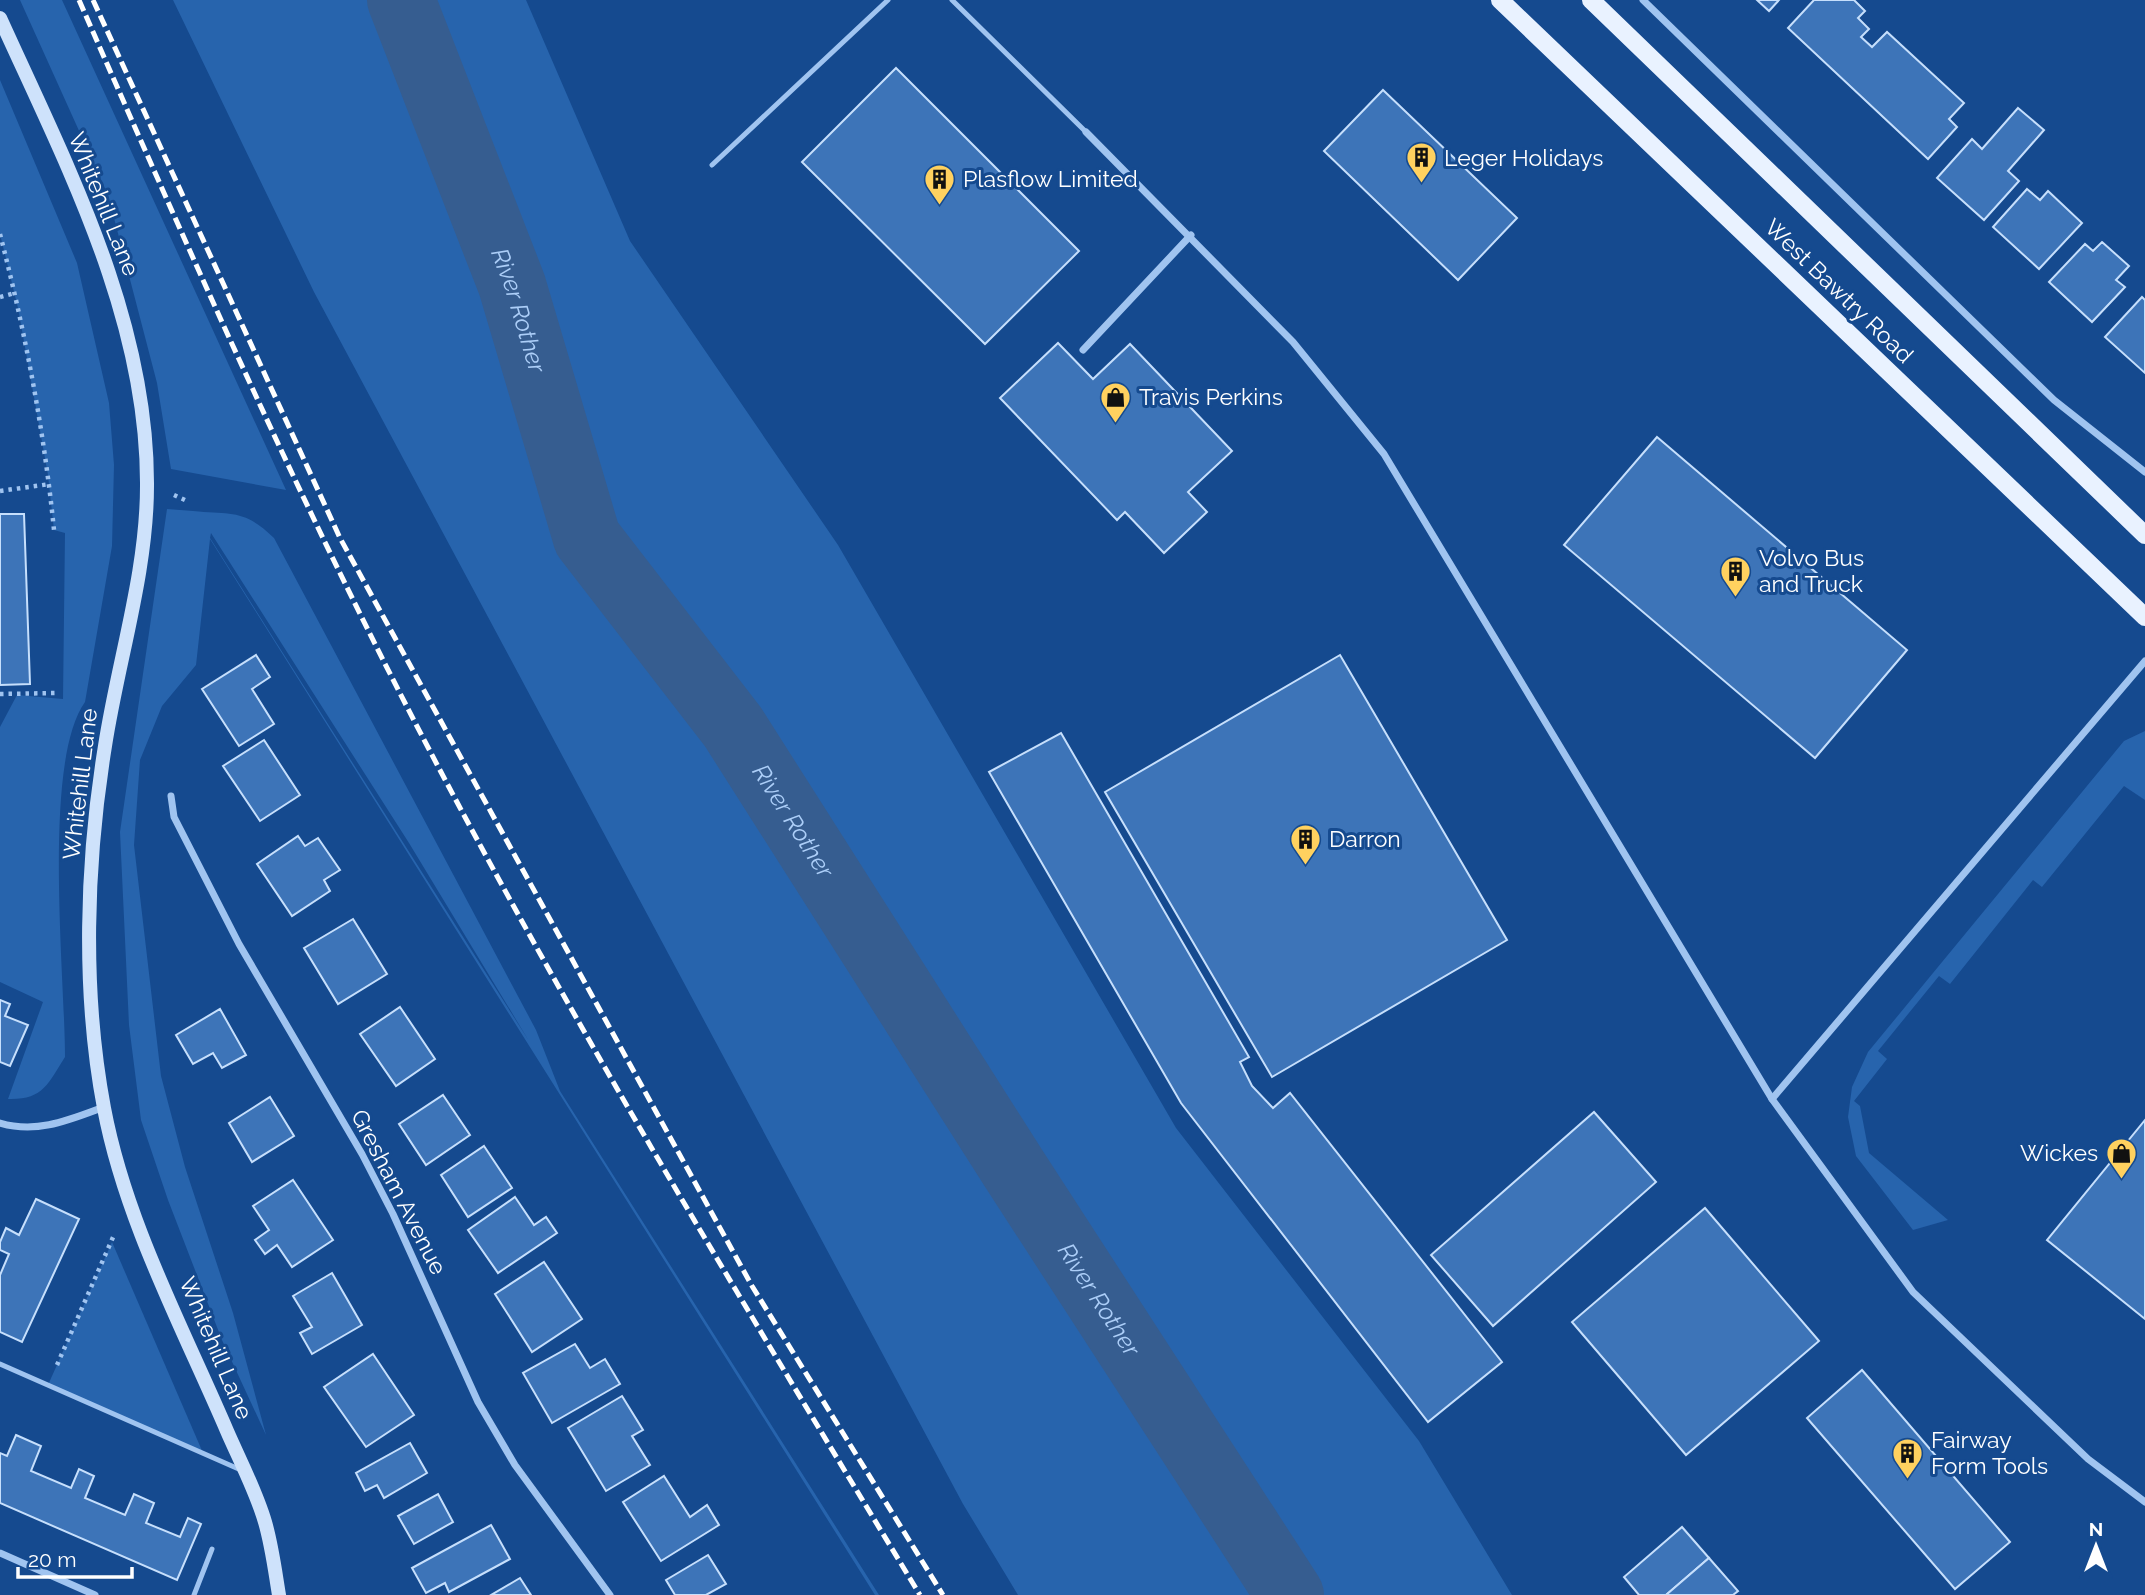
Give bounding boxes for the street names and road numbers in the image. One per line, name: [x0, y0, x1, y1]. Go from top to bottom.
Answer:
street label: Whitehill Lane: [63, 128, 146, 280]
street label: West Bawtry Road: [1760, 213, 1919, 368]
street label: Whitehill Lane: [57, 707, 102, 861]
street label: Gresham Avenue: [346, 1105, 453, 1279]
street label: Whitehill Lane: [174, 1272, 259, 1423]

